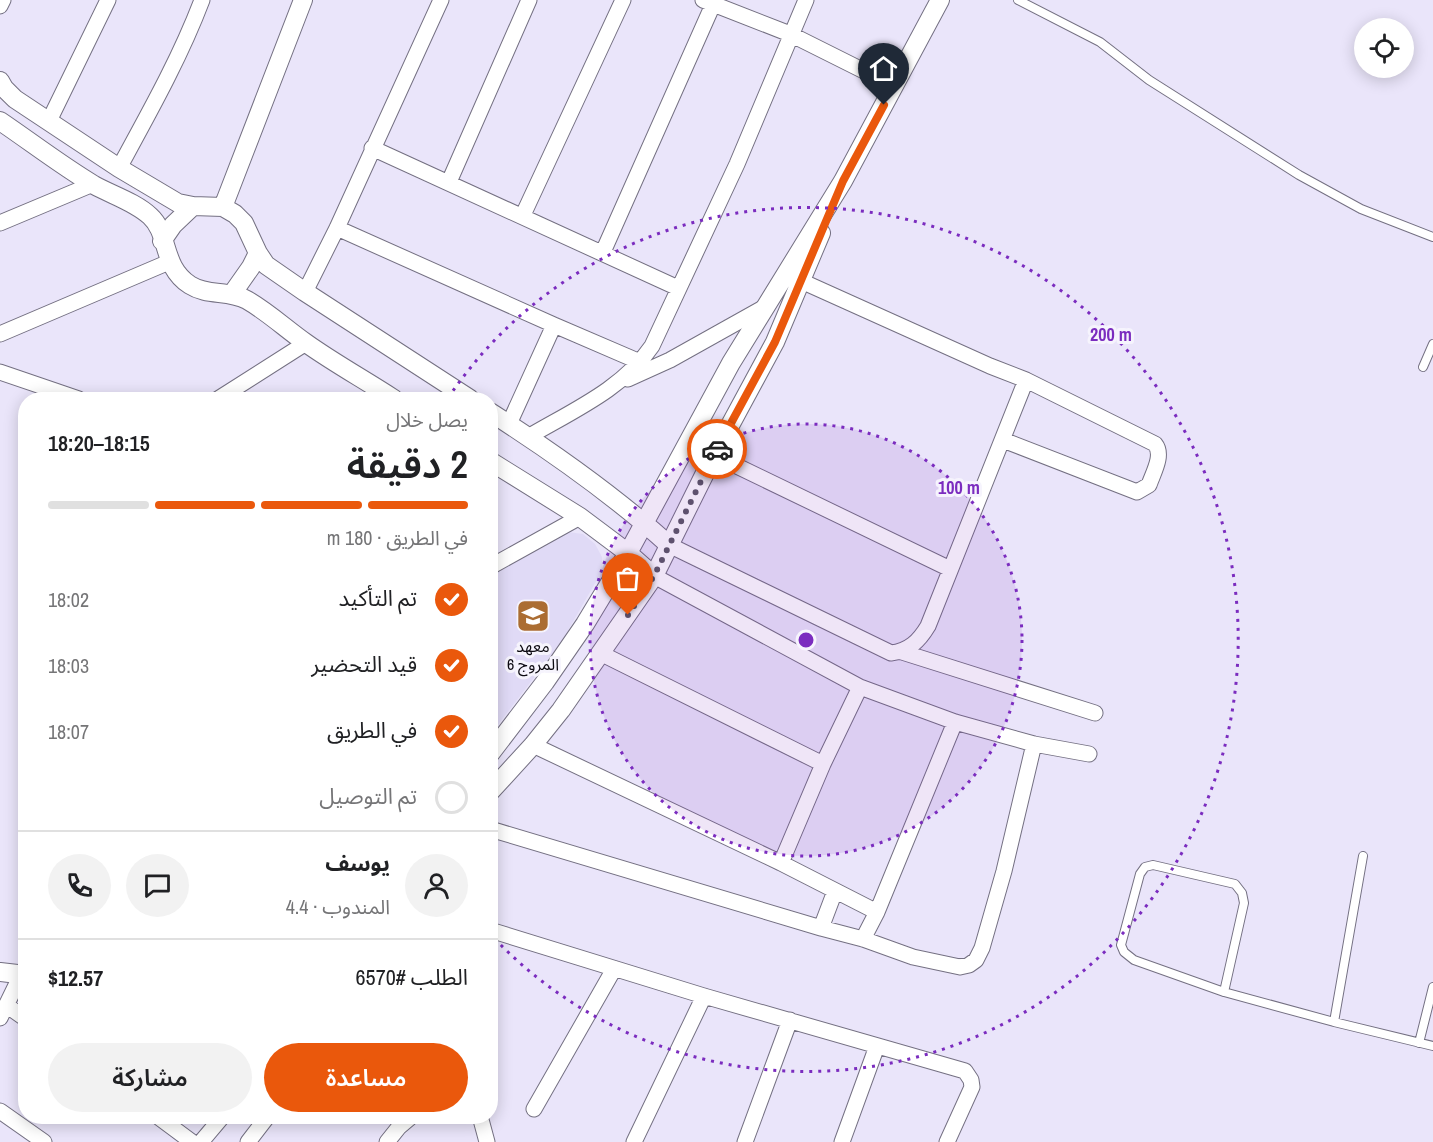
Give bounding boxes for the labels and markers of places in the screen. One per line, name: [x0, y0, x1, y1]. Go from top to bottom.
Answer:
pin: [858, 43, 909, 105]
pin: [602, 553, 653, 615]
school or university icon: معهد المروج 6: [515, 598, 551, 634]
centre of rings: [796, 630, 816, 650]
place label: معهد المروج 6: [507, 635, 559, 677]

